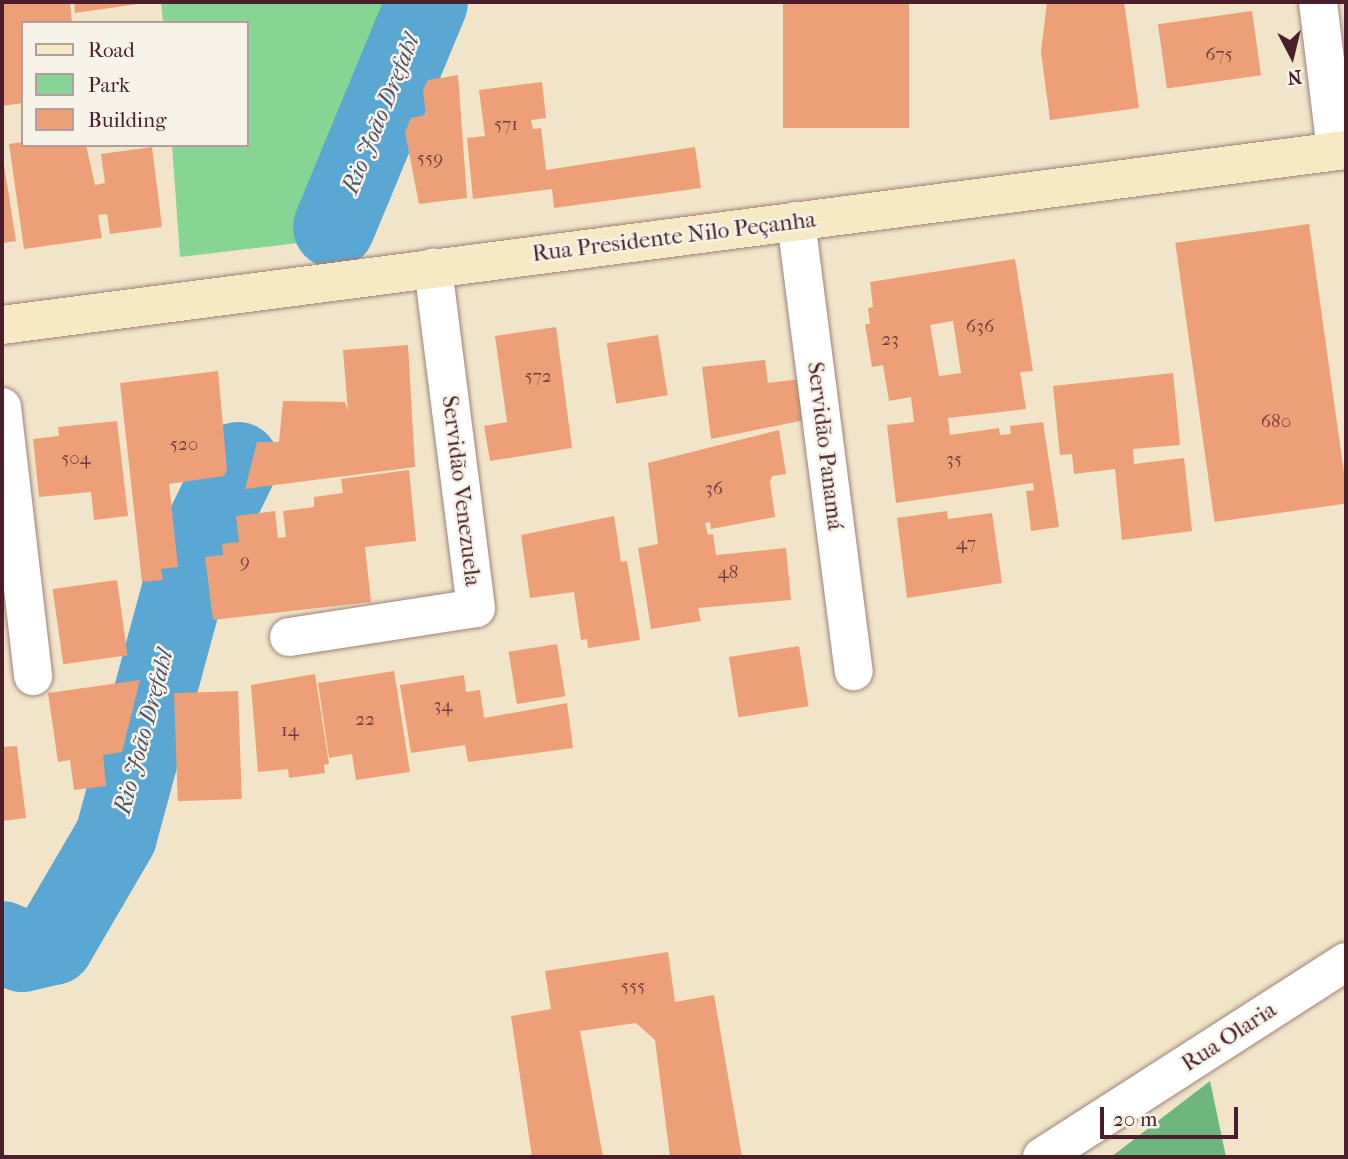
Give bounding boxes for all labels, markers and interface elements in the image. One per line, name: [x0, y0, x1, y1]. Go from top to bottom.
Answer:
legend: [21, 21, 248, 147]
north arrow: [1257, 21, 1327, 91]
water label: Rio João Drefahl: [336, 30, 426, 198]
text: Road: [88, 38, 135, 62]
house number: 675: [1205, 44, 1233, 66]
text: N: [1286, 65, 1303, 89]
text: Park: [88, 73, 130, 97]
text: Building: [88, 108, 166, 132]
house number: 571: [494, 114, 518, 136]
house number: 559: [417, 148, 443, 170]
street label: Rua Presidente Nilo Peçanha: [531, 206, 817, 268]
house number: 636: [966, 316, 994, 338]
house number: 23: [881, 329, 899, 351]
street label: Servidão Panamá: [801, 360, 849, 532]
house number: 572: [524, 366, 552, 388]
street label: Servidão Venezuela: [436, 394, 486, 588]
house number: 680: [1261, 411, 1291, 433]
house number: 520: [170, 434, 198, 456]
house number: 504: [61, 448, 91, 470]
house number: 35: [946, 449, 962, 471]
house number: 36: [705, 478, 723, 500]
house number: 47: [956, 533, 976, 555]
house number: 9: [240, 551, 250, 573]
house number: 48: [718, 562, 738, 584]
water label: Rio João Drefahl: [108, 647, 180, 817]
house number: 34: [433, 695, 453, 717]
house number: 22: [355, 709, 375, 731]
house number: 14: [281, 720, 299, 742]
house number: 555: [621, 976, 645, 998]
street label: Rua Olaria: [1176, 996, 1282, 1078]
scale bar: [1103, 1092, 1241, 1136]
text: 20 m: [1113, 1107, 1157, 1131]

